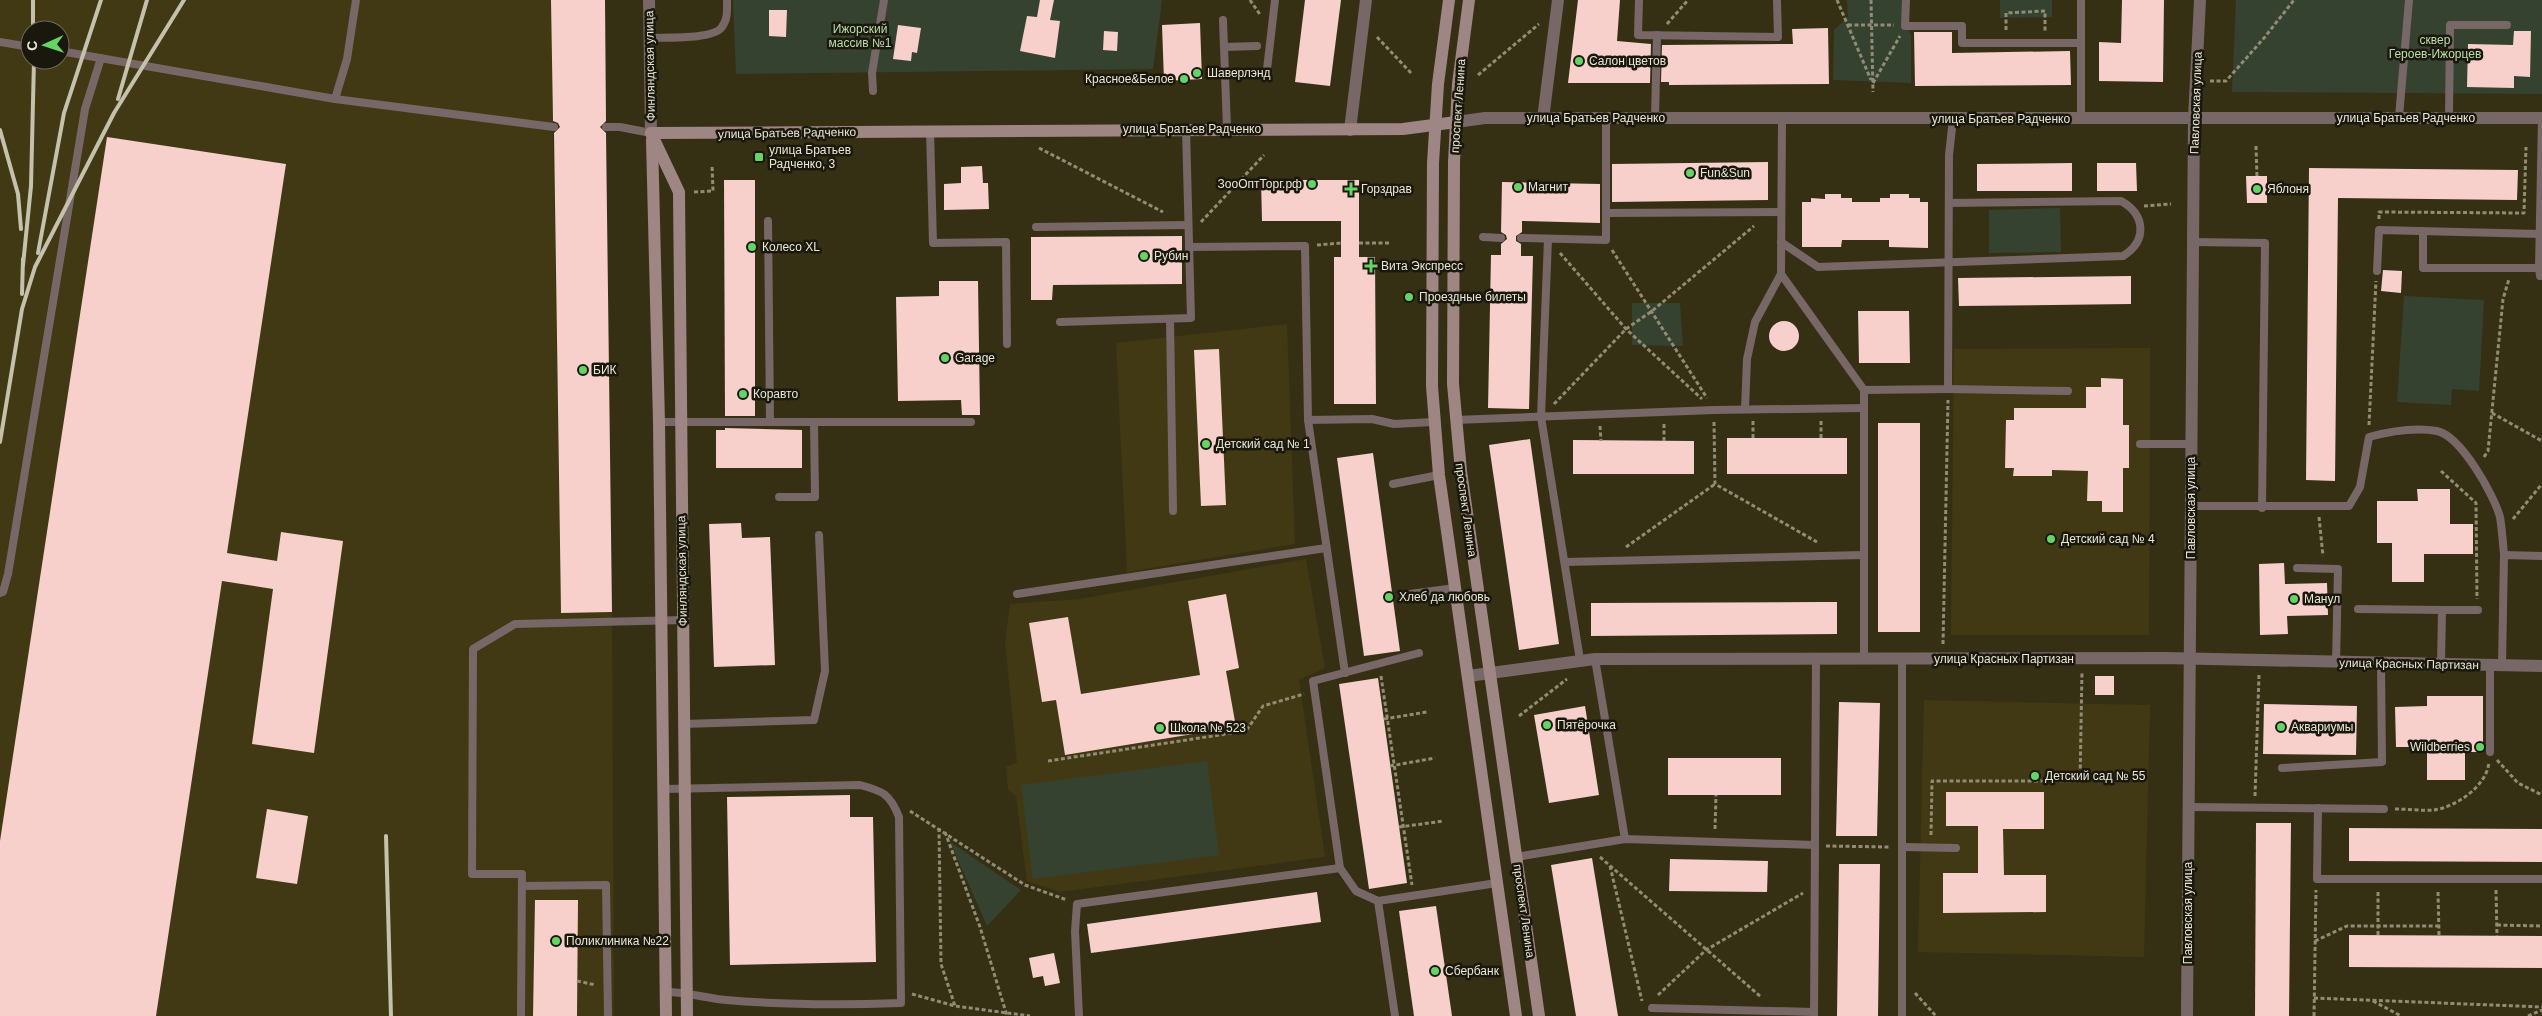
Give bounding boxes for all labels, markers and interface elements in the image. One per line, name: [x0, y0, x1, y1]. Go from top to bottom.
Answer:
street label: Финляндская улица: [642, 10, 658, 121]
north arrow: [20, 20, 70, 70]
park label: Ижорский массив №1: [829, 22, 892, 50]
park label: сквер Героев-Ижорцев: [2389, 33, 2481, 61]
text: С: [24, 40, 40, 51]
street label: Павловская улица: [2187, 51, 2205, 154]
place label: Салон цветов: [1589, 54, 1666, 68]
marker: Салон цветов: [1573, 55, 1585, 67]
street label: проспект Ленина: [1448, 58, 1468, 154]
place label: Шаверлэнд: [1207, 66, 1271, 80]
marker: Шаверлэнд: [1191, 67, 1203, 79]
place label: Красное&Белое: [1085, 72, 1174, 86]
marker: Красное&Белое: [1178, 73, 1190, 85]
street label: улица Братьев Радченко: [1527, 111, 1665, 125]
street label: улица Братьев Радченко: [2337, 111, 2475, 125]
street label: улица Братьев Радченко: [1932, 112, 2070, 126]
street label: улица Братьев Радченко: [1123, 122, 1261, 136]
street label: улица Братьев Радченко: [718, 125, 857, 141]
place label: улица Братьев Радченко, 3: [769, 143, 851, 171]
marker: улица Братьев Радченко, 3: [753, 151, 765, 163]
place label: Fun&Sun: [1700, 166, 1750, 180]
marker: Fun&Sun: [1684, 167, 1696, 179]
place label: ЗооОптТорг.рф: [1218, 177, 1302, 191]
marker: ЗооОптТорг.рф: [1306, 178, 1318, 190]
place label: Магнит: [1528, 180, 1569, 194]
marker: Магнит: [1512, 181, 1524, 193]
place label: Горздрав: [1361, 182, 1412, 196]
place label: Яблоня: [2267, 182, 2309, 196]
marker: Горздрав: [1345, 183, 1357, 195]
marker: Яблоня: [2251, 183, 2263, 195]
place label: Колесо XL: [762, 240, 820, 254]
marker: Колесо XL: [746, 241, 758, 253]
place label: Рубин: [1154, 249, 1188, 263]
marker: Рубин: [1138, 250, 1150, 262]
place label: Вита Экспресс: [1381, 259, 1463, 273]
marker: Вита Экспресс: [1365, 260, 1377, 272]
place label: Проездные билеты: [1419, 290, 1526, 304]
marker: Проездные билеты: [1403, 291, 1415, 303]
place label: Garage: [955, 351, 995, 365]
marker: Garage: [939, 352, 951, 364]
place label: БИК: [593, 363, 617, 377]
marker: БИК: [577, 364, 589, 376]
place label: Коравто: [753, 387, 798, 401]
marker: Коравто: [737, 388, 749, 400]
place label: Детский сад № 1: [1216, 437, 1310, 451]
marker: Детский сад № 1: [1200, 438, 1212, 450]
street label: Павловская улица: [2184, 456, 2198, 559]
street label: проспект Ленина: [1452, 462, 1480, 558]
street label: Финляндская улица: [674, 515, 690, 626]
place label: Детский сад № 4: [2061, 532, 2155, 546]
marker: Детский сад № 4: [2045, 533, 2057, 545]
place label: Хлеб да любовь: [1399, 590, 1490, 604]
marker: Хлеб да любовь: [1383, 591, 1395, 603]
place label: Манул: [2304, 592, 2340, 606]
marker: Манул: [2288, 593, 2300, 605]
street label: улица Красных Партизан: [1934, 652, 2074, 666]
street label: улица Красных Партизан: [2339, 656, 2479, 672]
place label: Пятёрочка: [1557, 718, 1616, 732]
marker: Пятёрочка: [1541, 719, 1553, 731]
place label: Аквариумы: [2291, 720, 2353, 734]
place label: Школа № 523: [1170, 721, 1246, 735]
marker: Аквариумы: [2275, 721, 2287, 733]
marker: Школа № 523: [1154, 722, 1166, 734]
place label: Wildberries: [2410, 740, 2470, 754]
marker: Wildberries: [2474, 741, 2486, 753]
place label: Детский сад № 55: [2045, 769, 2146, 783]
marker: Детский сад № 55: [2029, 770, 2041, 782]
street label: Павловская улица: [2181, 861, 2195, 964]
street label: проспект Ленина: [1510, 863, 1538, 959]
place label: Поликлиника №22: [566, 934, 669, 948]
marker: Поликлиника №22: [550, 935, 562, 947]
place label: Сбербанк: [1445, 964, 1500, 978]
marker: Сбербанк: [1429, 965, 1441, 977]

